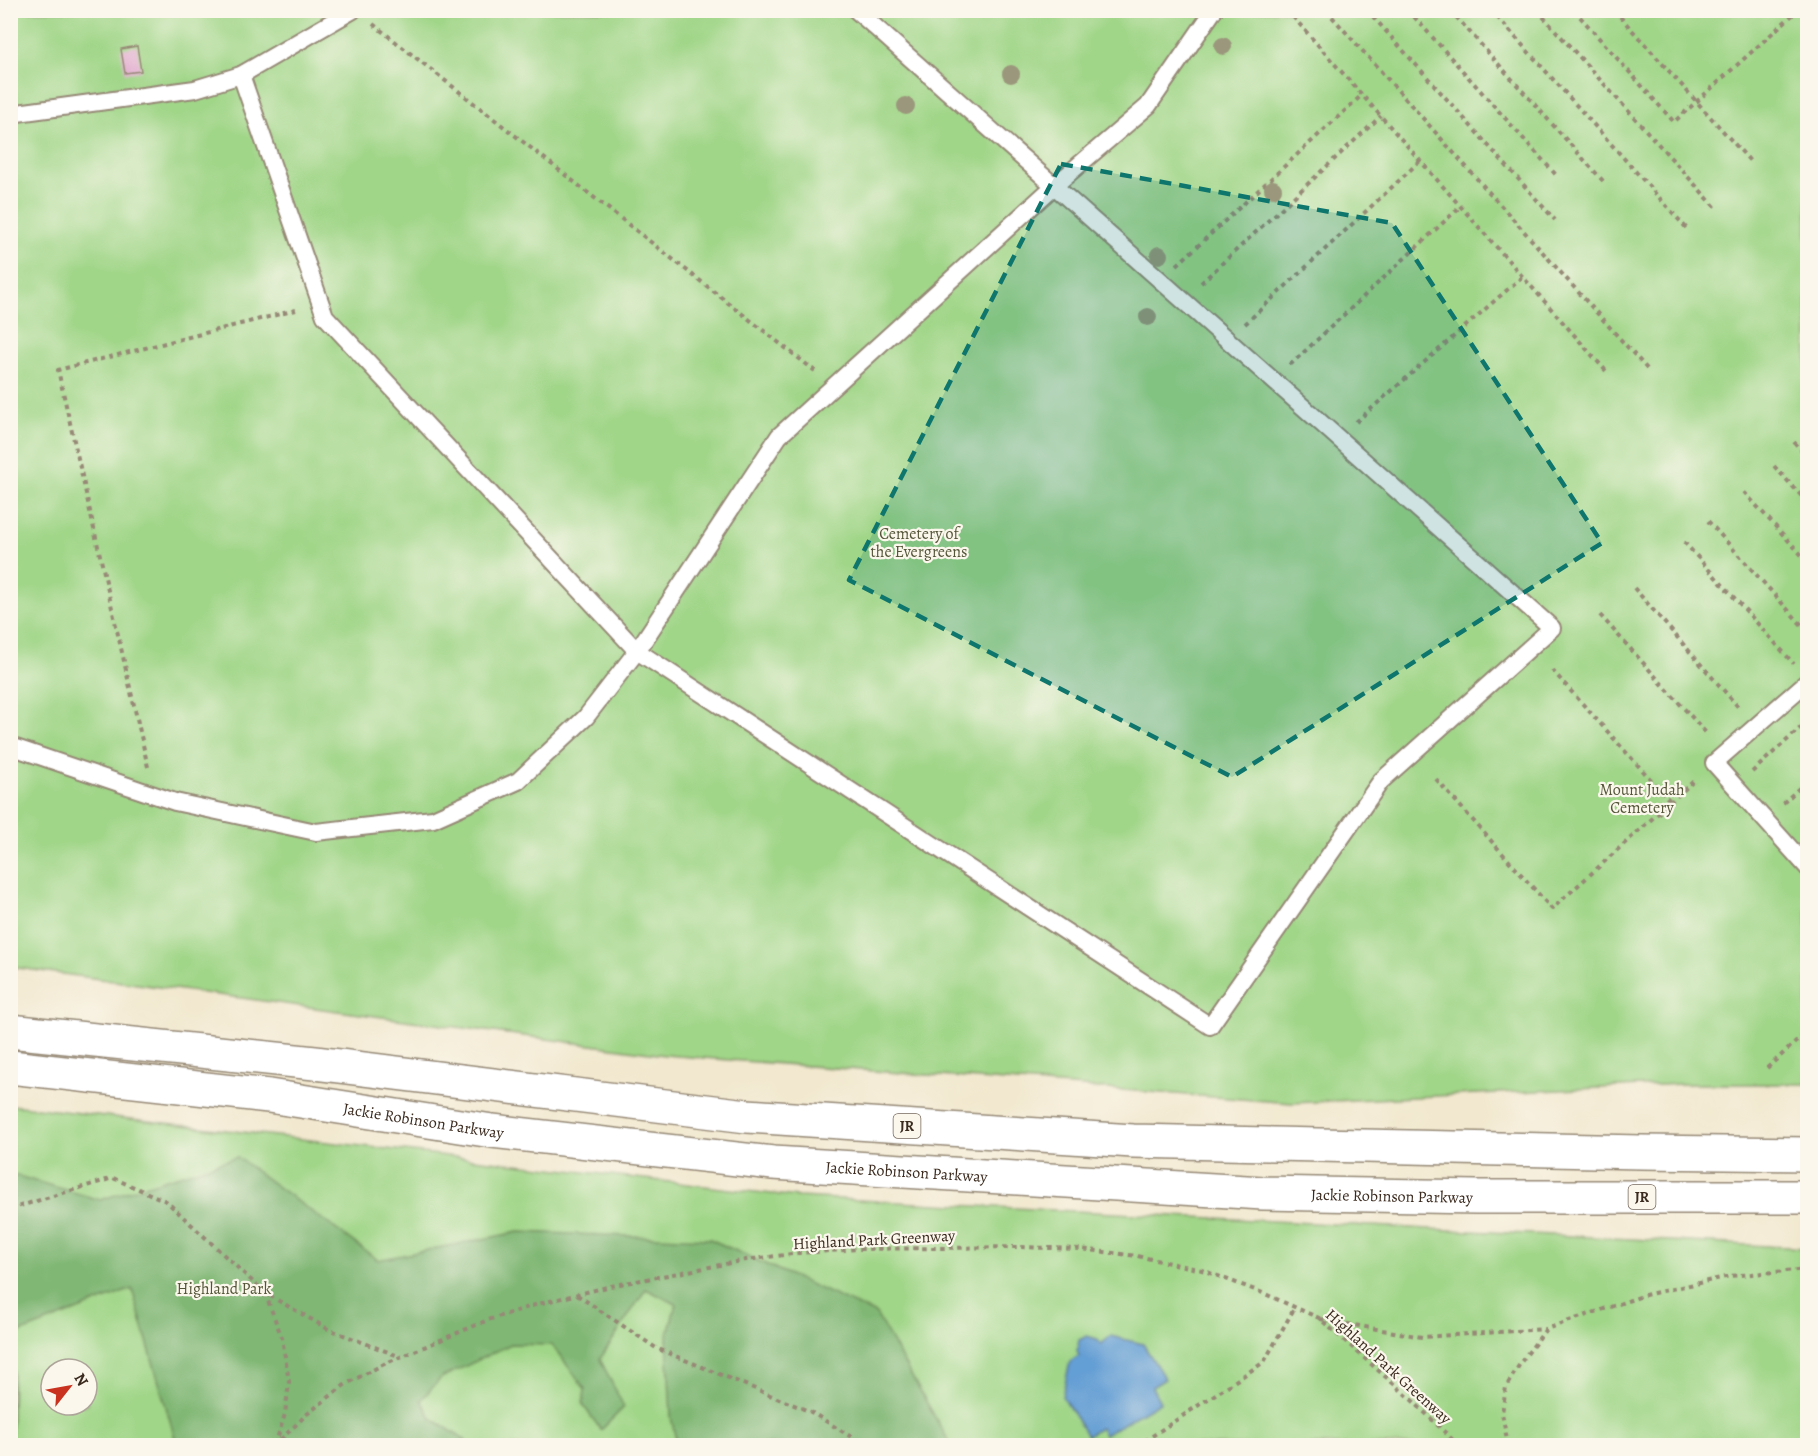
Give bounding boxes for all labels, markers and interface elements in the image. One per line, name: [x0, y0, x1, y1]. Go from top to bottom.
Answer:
park label: Cemetery of the Evergreens: [871, 523, 967, 563]
park label: Mount Judah Cemetery: [1599, 779, 1685, 819]
street label: Jackie Robinson Parkway: [341, 1098, 506, 1144]
road number: JR: [894, 1114, 920, 1138]
street label: Jackie Robinson Parkway: [825, 1156, 989, 1188]
street label: Jackie Robinson Parkway: [1311, 1184, 1474, 1209]
road number: JR: [1628, 1185, 1656, 1209]
street label: Highland Park Greenway: [792, 1225, 957, 1255]
park label: Highland Park: [177, 1278, 271, 1300]
street label: Highland Park Greenway: [1321, 1304, 1457, 1430]
north arrow: [39, 1357, 99, 1417]
text: N: [69, 1369, 94, 1391]

